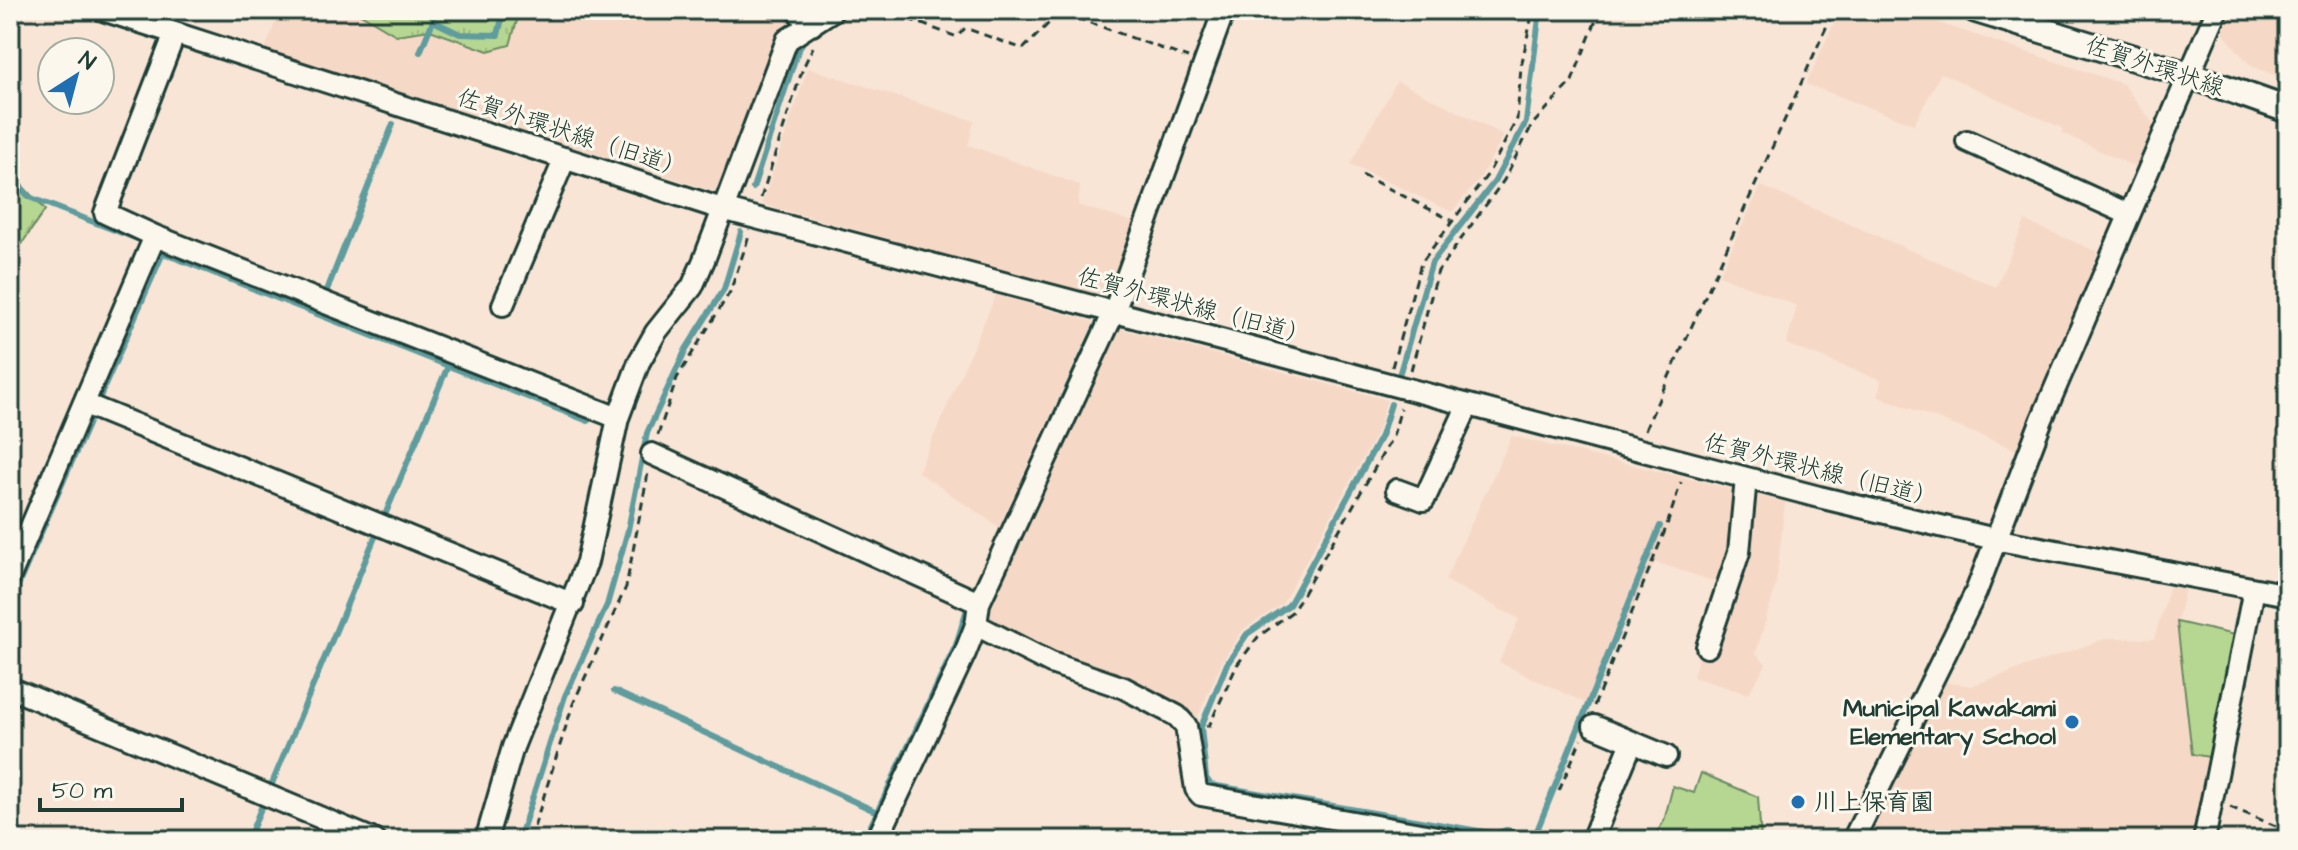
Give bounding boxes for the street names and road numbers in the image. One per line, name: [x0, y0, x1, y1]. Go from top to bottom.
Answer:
street label: 佐賀外環状線: [2081, 29, 2228, 105]
street label: 佐賀外環状線（旧道）: [452, 81, 691, 187]
street label: 佐賀外環状線（旧道）: [1073, 259, 1314, 354]
street label: 佐賀外環状線（旧道）: [1700, 425, 1941, 516]

